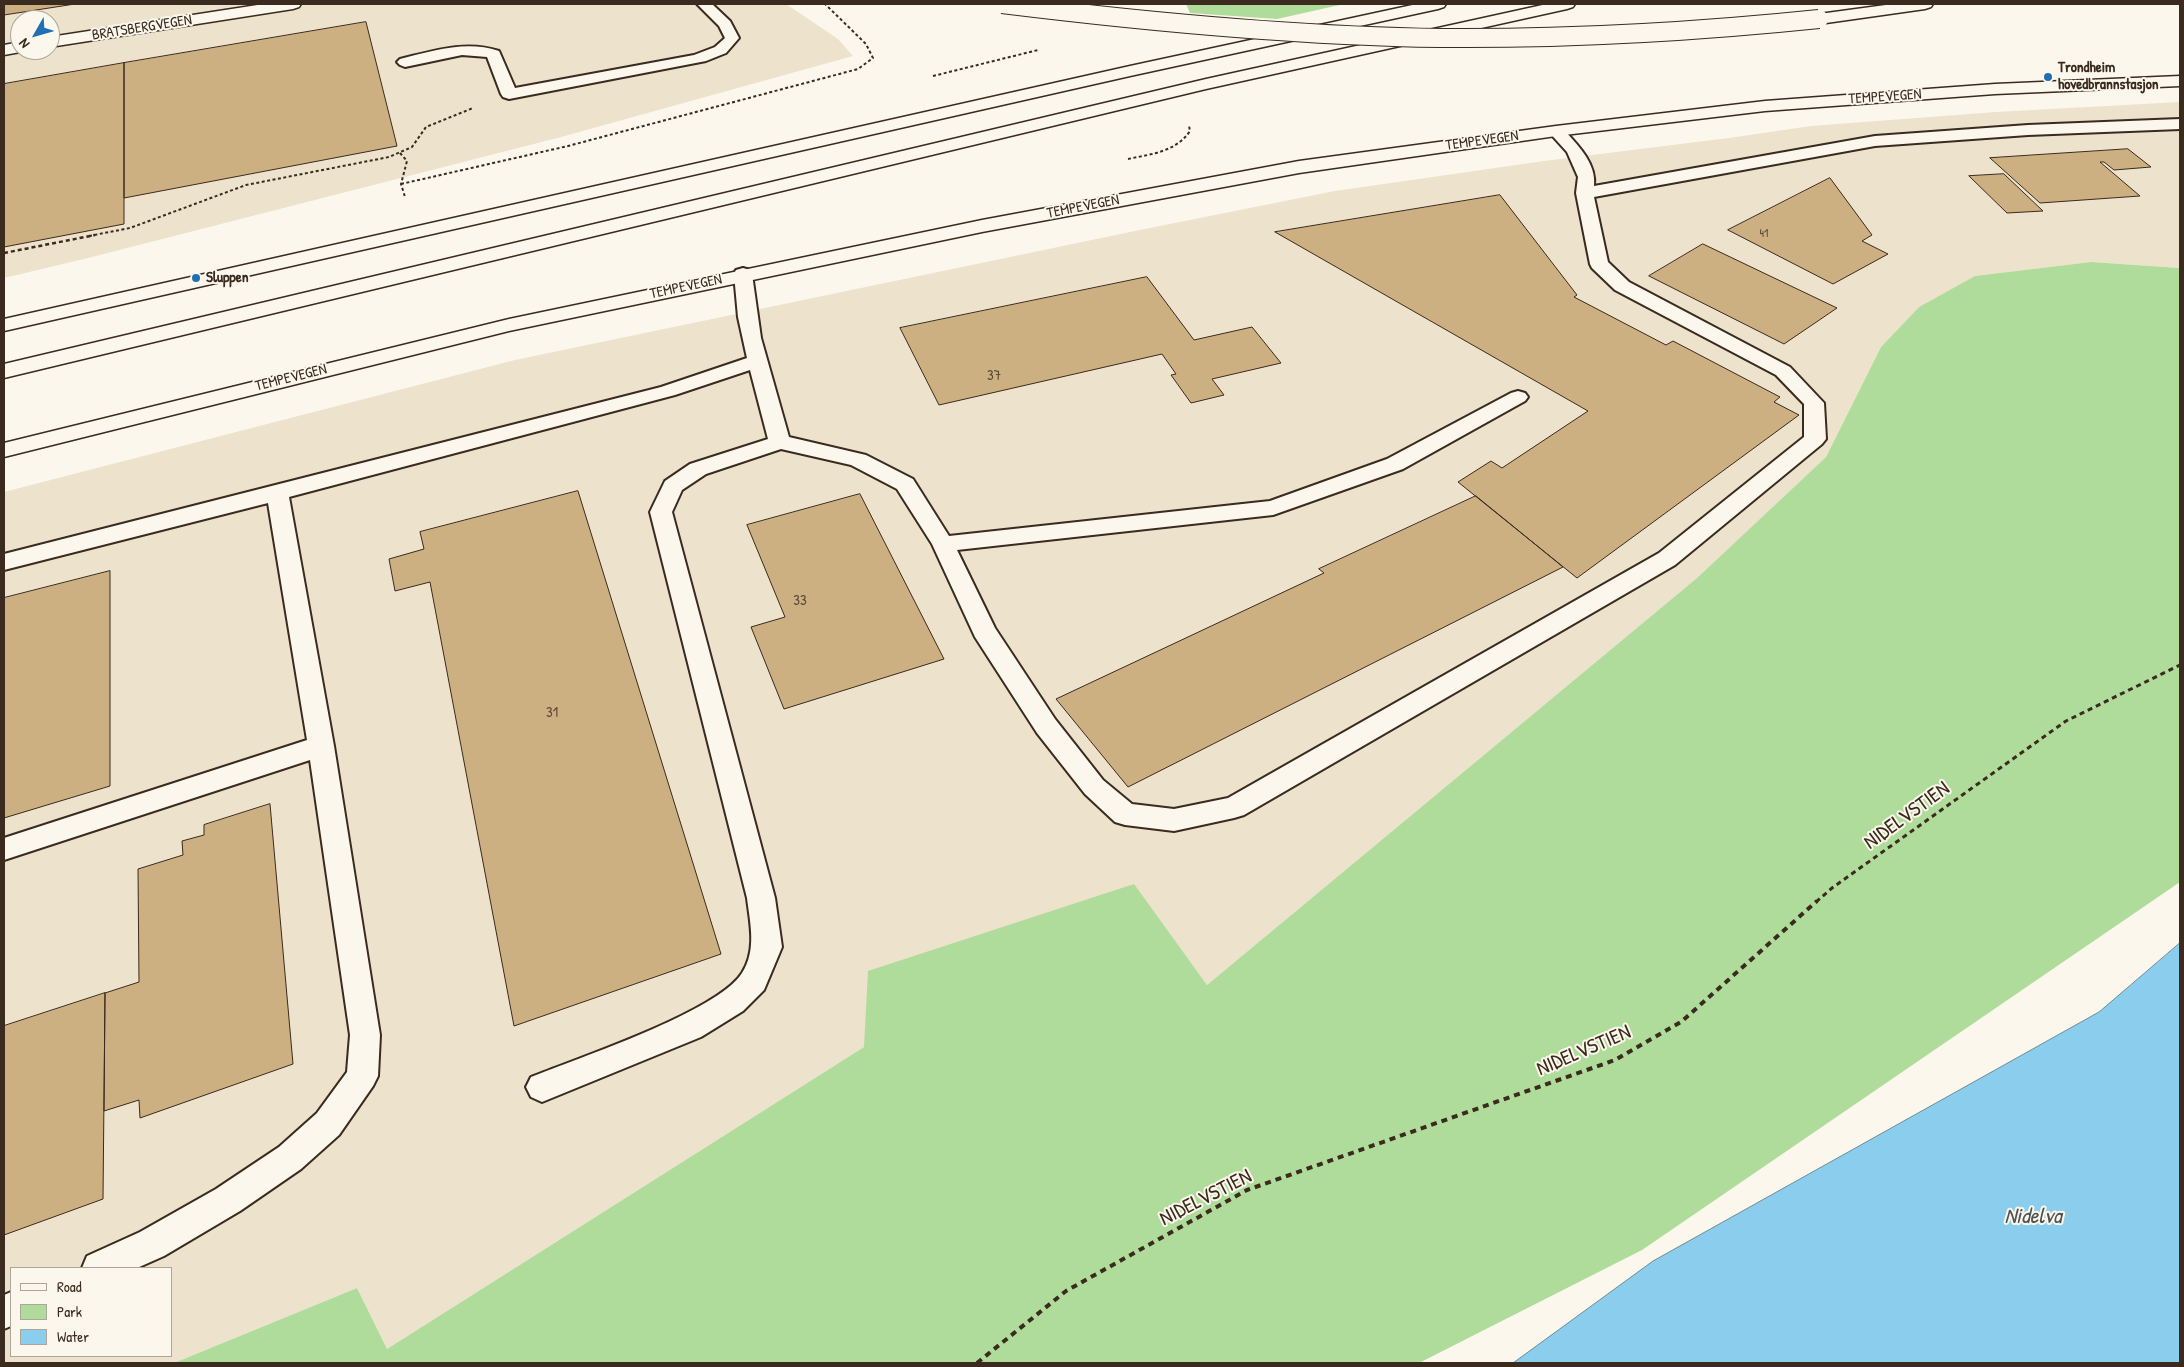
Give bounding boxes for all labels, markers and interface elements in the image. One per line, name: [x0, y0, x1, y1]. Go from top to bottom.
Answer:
north arrow: [10, 10, 60, 60]
street label: BRATSBERGVEGEN: [91, 11, 193, 45]
text: N: [14, 35, 33, 53]
place label: Trondheim hovedbrannstasjon: [2058, 59, 2158, 94]
marker: Trondheim hovedbrannstasjon: [2042, 71, 2054, 83]
street label: TEMPEVEGEN: [1848, 85, 1922, 109]
street label: TEMPEVEGEN: [1444, 127, 1520, 155]
street label: TEMPEVEGEN: [1045, 191, 1121, 223]
house number: 41: [1760, 227, 1768, 241]
place label: Sluppen: [206, 269, 248, 287]
street label: TEMPEVEGEN: [648, 271, 724, 303]
marker: Sluppen: [190, 272, 202, 284]
street label: TEMPEVEGEN: [253, 360, 329, 396]
house number: 37: [987, 367, 1001, 385]
house number: 33: [793, 592, 807, 610]
house number: 31: [546, 704, 558, 722]
street label: NIDELVSTIEN: [1859, 776, 1955, 856]
street label: NIDELVSTIEN: [1533, 1020, 1635, 1082]
street label: NIDELVSTIEN: [1156, 1164, 1256, 1232]
water label: Nidelva: [2004, 1204, 2062, 1230]
legend: [10, 1267, 172, 1357]
text: Road: [57, 1276, 82, 1297]
text: Park: [57, 1301, 82, 1322]
text: Water: [57, 1326, 89, 1347]

